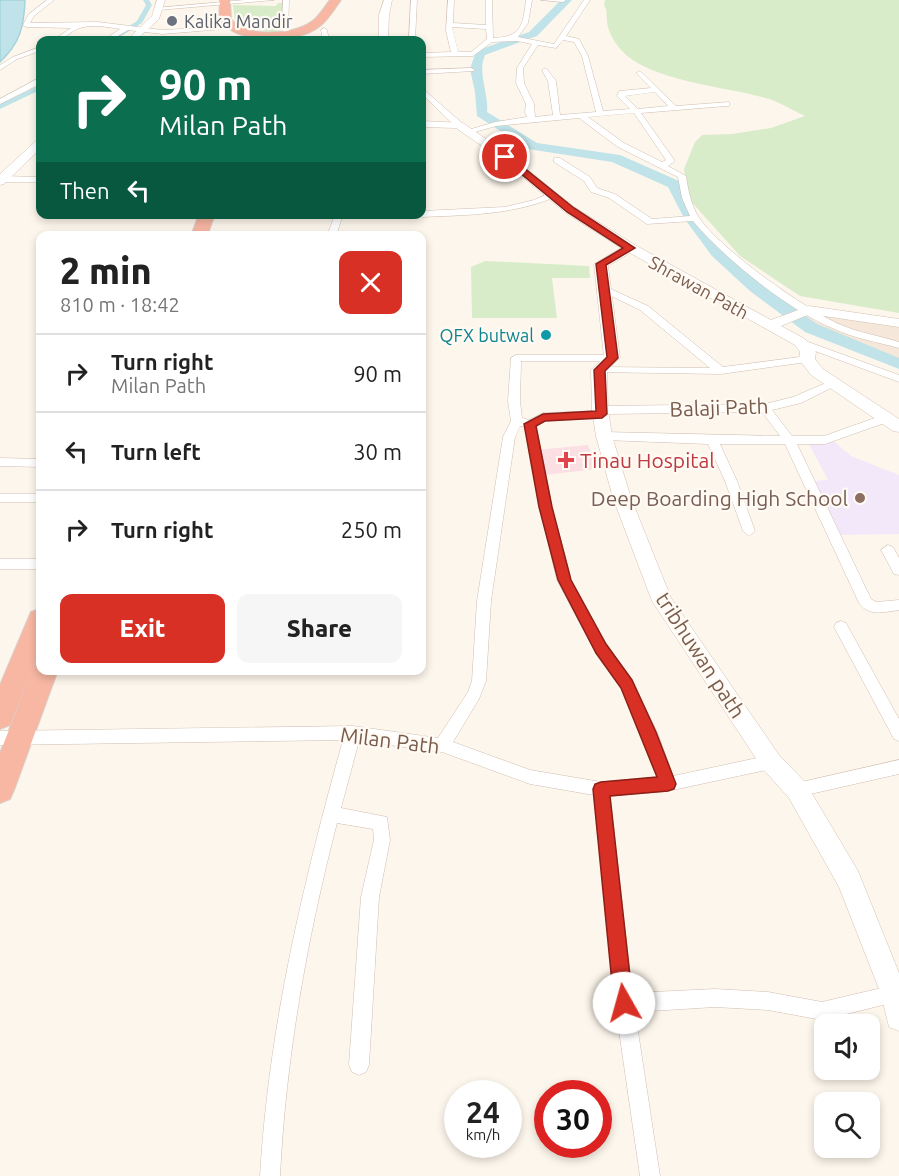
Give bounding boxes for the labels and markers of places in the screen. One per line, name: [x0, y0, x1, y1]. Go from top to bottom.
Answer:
place label: Kalika Mandir: [184, 11, 293, 31]
marker: Kalika Mandir: [165, 14, 179, 28]
pin: [479, 131, 530, 182]
place label: QFX butwal: [440, 325, 534, 346]
marker: QFX butwal: [539, 328, 553, 342]
place label: Tinau Hospital: [580, 448, 715, 472]
marker: Tinau Hospital: [557, 451, 575, 469]
place label: Deep Boarding High School: [591, 486, 848, 510]
marker: Deep Boarding High School: [853, 491, 867, 505]

